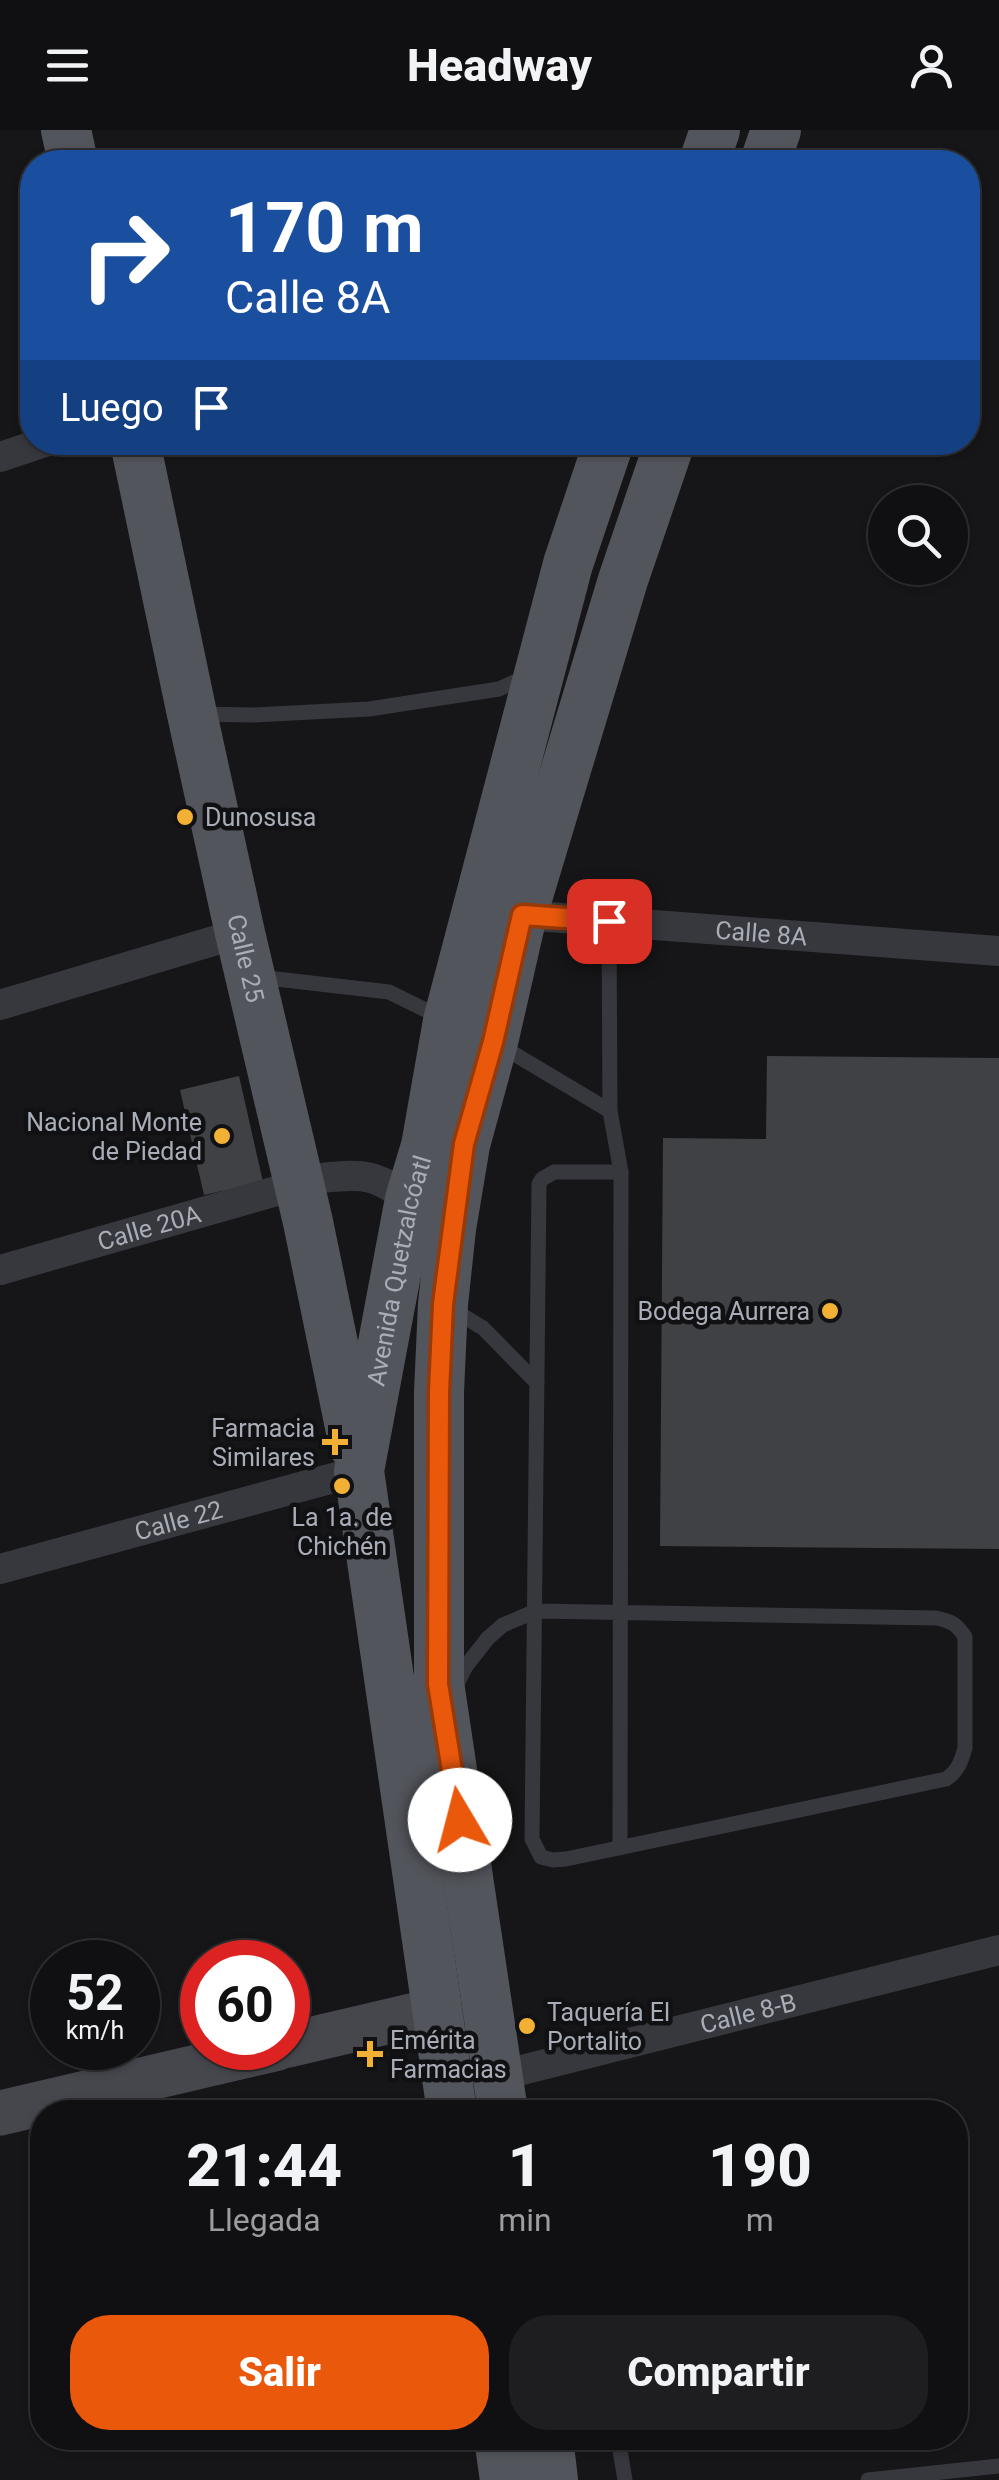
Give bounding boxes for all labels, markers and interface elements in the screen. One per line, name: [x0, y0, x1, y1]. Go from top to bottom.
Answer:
icon: menu: [40, 38, 95, 93]
icon: person: [904, 38, 959, 93]
text: Headway: [407, 39, 592, 92]
text: 170 m: [225, 187, 424, 269]
icon: right: [60, 190, 190, 320]
text: Calle 8A: [225, 271, 390, 324]
icon: arrive: [184, 380, 239, 435]
text: Luego: [60, 386, 164, 430]
map controls: [868, 485, 968, 585]
button: search: [868, 485, 968, 585]
place label: Dunosusa: [205, 803, 316, 832]
marker: Dunosusa: [174, 806, 196, 828]
pin: [567, 879, 652, 964]
icon: arrive: [582, 894, 637, 949]
street label: Calle 25: [221, 911, 270, 1005]
street label: Calle 8A: [714, 916, 808, 951]
place label: Nacional Monte de Piedad: [26, 1108, 202, 1166]
marker: Nacional Monte de Piedad: [211, 1125, 233, 1147]
street label: Avenida Quetzalcóatl: [361, 1152, 437, 1388]
street label: Calle 20A: [94, 1199, 204, 1256]
place label: Bodega Aurrera: [637, 1297, 810, 1326]
marker: Bodega Aurrera: [819, 1300, 841, 1322]
place label: Farmacia Similares: [211, 1414, 315, 1472]
marker: Farmacia Similares: [324, 1431, 346, 1453]
marker: La 1a. de Chichén: [331, 1475, 353, 1497]
street label: Calle 22: [132, 1495, 226, 1547]
place label: La 1a. de Chichén: [291, 1503, 393, 1561]
position arrow: [408, 1768, 512, 1872]
speed limit sign: 60: [180, 1940, 310, 2070]
text: 52: [66, 1964, 124, 2022]
street label: Calle 8-B: [697, 1988, 799, 2040]
place label: Taquería El Portalito: [547, 1998, 670, 2056]
marker: Taquería El Portalito: [516, 2015, 538, 2037]
text: km/h: [66, 2016, 124, 2045]
place label: Emérita Farmacias: [390, 2026, 507, 2084]
marker: Emérita Farmacias: [359, 2043, 381, 2065]
text: 21:44: [186, 2130, 342, 2201]
text: 1: [508, 2130, 542, 2201]
text: 190: [708, 2130, 812, 2201]
text: Llegada: [208, 2201, 321, 2239]
text: min: [498, 2201, 552, 2239]
text: m: [746, 2201, 774, 2239]
button: Salir: [70, 2315, 489, 2430]
button: Compartir: [509, 2315, 928, 2430]

